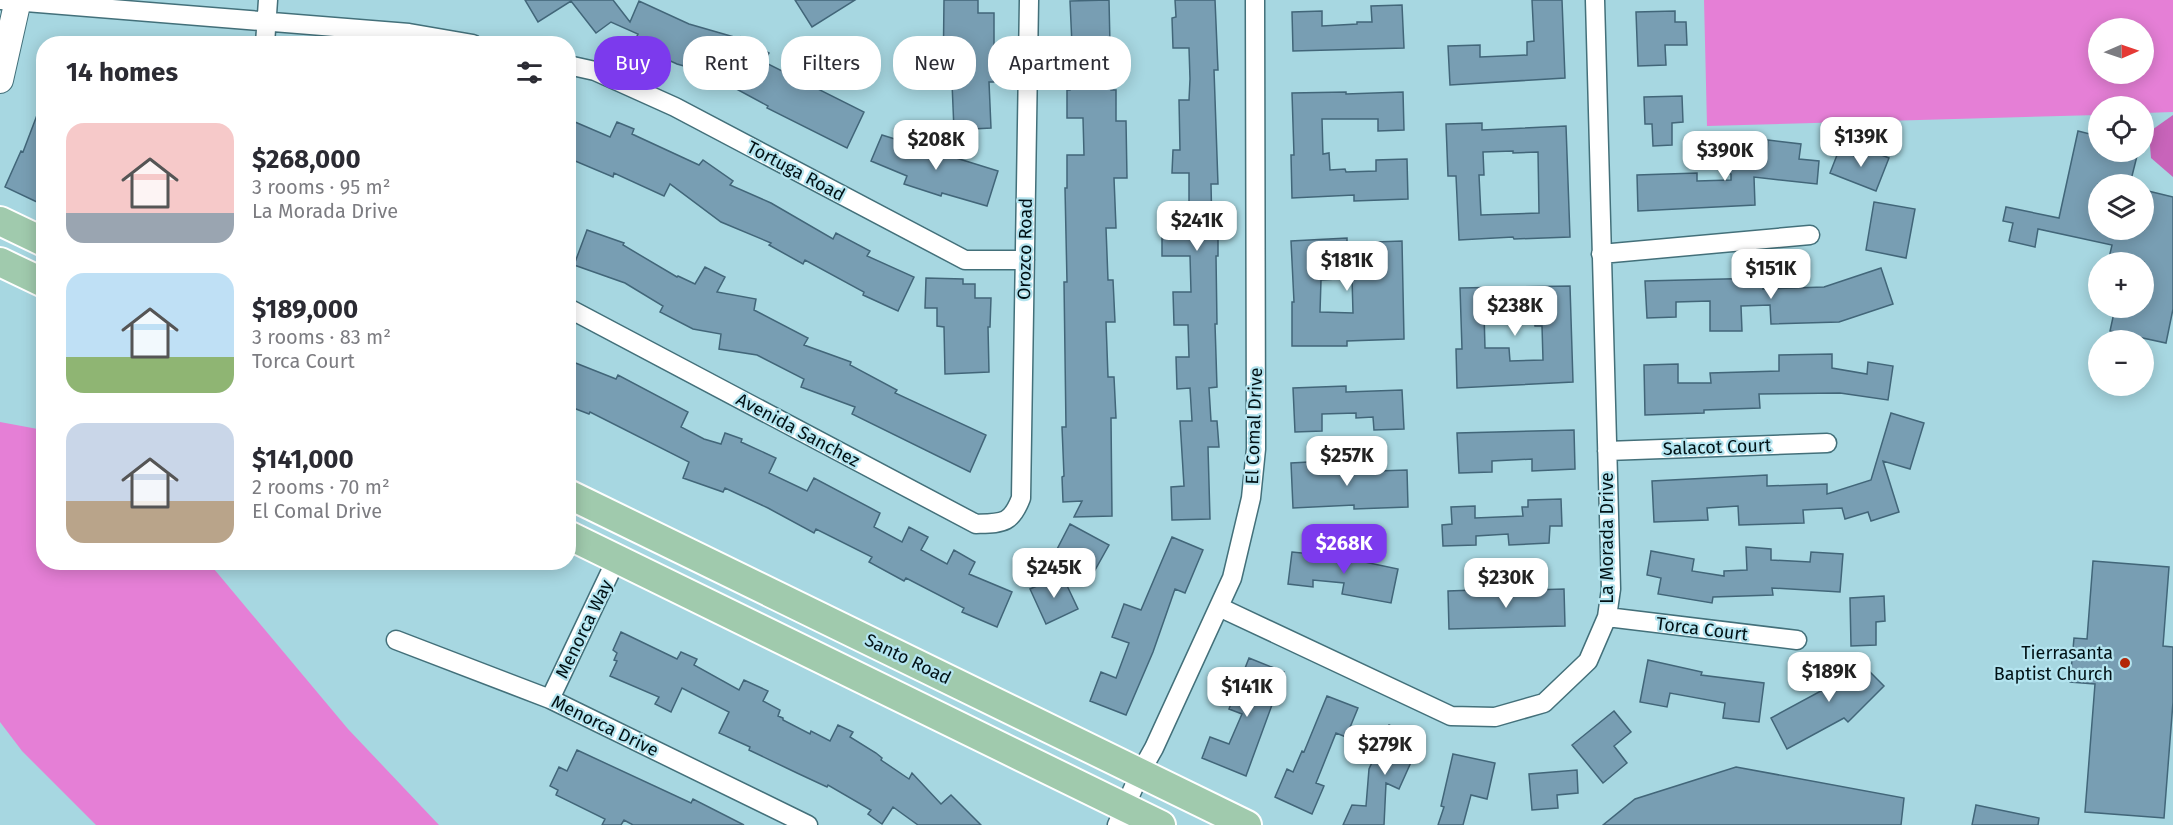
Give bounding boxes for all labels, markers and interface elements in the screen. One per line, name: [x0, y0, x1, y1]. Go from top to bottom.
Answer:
north arrow: [2088, 18, 2154, 84]
map controls: [2088, 18, 2154, 396]
chip: Buy: [594, 36, 671, 90]
chip: Rent: [683, 36, 769, 90]
chip: Filters: [781, 36, 881, 90]
chip: New: [893, 36, 976, 90]
chip: Apartment: [988, 36, 1131, 90]
icon: filters: [513, 56, 546, 89]
text: 14 homes: [66, 57, 178, 88]
button: locate: [2088, 96, 2154, 162]
pin: $139K: [1819, 117, 1903, 168]
pin: $208K: [894, 120, 978, 171]
text: $139K: [1834, 124, 1888, 148]
text: $208K: [907, 127, 965, 151]
pin: $390K: [1683, 131, 1767, 182]
street label: Tortuga Road: [743, 136, 849, 206]
text: $390K: [1697, 138, 1753, 162]
text: $268,000: [252, 144, 361, 175]
icon: home: [114, 147, 186, 219]
button: layers: [2088, 174, 2154, 240]
text: 3 rooms · 95 m²: [252, 175, 391, 199]
street label: Orozco Road: [1013, 198, 1037, 300]
text: La Morada Drive: [252, 199, 398, 223]
pin: $241K: [1155, 201, 1239, 252]
text: $241K: [1171, 208, 1223, 232]
pin: $181K: [1305, 241, 1389, 292]
text: $181K: [1321, 248, 1373, 272]
pin: $151K: [1729, 249, 1813, 300]
button: +: [2088, 252, 2154, 318]
text: $151K: [1745, 256, 1797, 280]
pin: $238K: [1473, 286, 1557, 337]
text: $238K: [1487, 293, 1543, 317]
text: $189,000: [252, 294, 358, 325]
icon: home: [114, 297, 186, 369]
text: 3 rooms · 83 m²: [252, 325, 391, 349]
button: −: [2088, 330, 2154, 396]
text: Torca Court: [252, 349, 355, 373]
street label: El Comal Drive: [1241, 367, 1267, 485]
street label: Avenida Sanchez: [732, 388, 864, 472]
street label: Salacot Court: [1662, 434, 1772, 460]
pin: $257K: [1305, 436, 1389, 487]
text: $257K: [1320, 443, 1374, 467]
text: $141,000: [252, 444, 354, 475]
icon: home: [114, 447, 186, 519]
street label: La Morada Drive: [1596, 472, 1618, 604]
text: 2 rooms · 70 m²: [252, 475, 390, 499]
text: El Comal Drive: [252, 499, 382, 523]
pin: $268K: [1302, 524, 1386, 575]
text: $268K: [1316, 531, 1372, 555]
pin: $245K: [1012, 548, 1096, 599]
text: $245K: [1026, 555, 1082, 579]
pin: $230K: [1464, 558, 1548, 609]
text: $230K: [1478, 565, 1534, 589]
street label: Menorca Way: [551, 576, 617, 682]
street label: Torca Court: [1655, 612, 1750, 646]
street label: Santo Road: [861, 629, 955, 689]
place label: Tierrasanta Baptist Church: [1994, 642, 2113, 685]
pin: $189K: [1787, 652, 1871, 703]
marker: Tierrasanta Baptist Church: [2118, 656, 2132, 670]
text: $189K: [1802, 659, 1856, 683]
pin: $141K: [1205, 667, 1289, 718]
text: $141K: [1221, 674, 1273, 698]
street label: Menorca Drive: [548, 691, 662, 761]
pin: $279K: [1343, 725, 1427, 776]
text: $279K: [1358, 732, 1412, 756]

